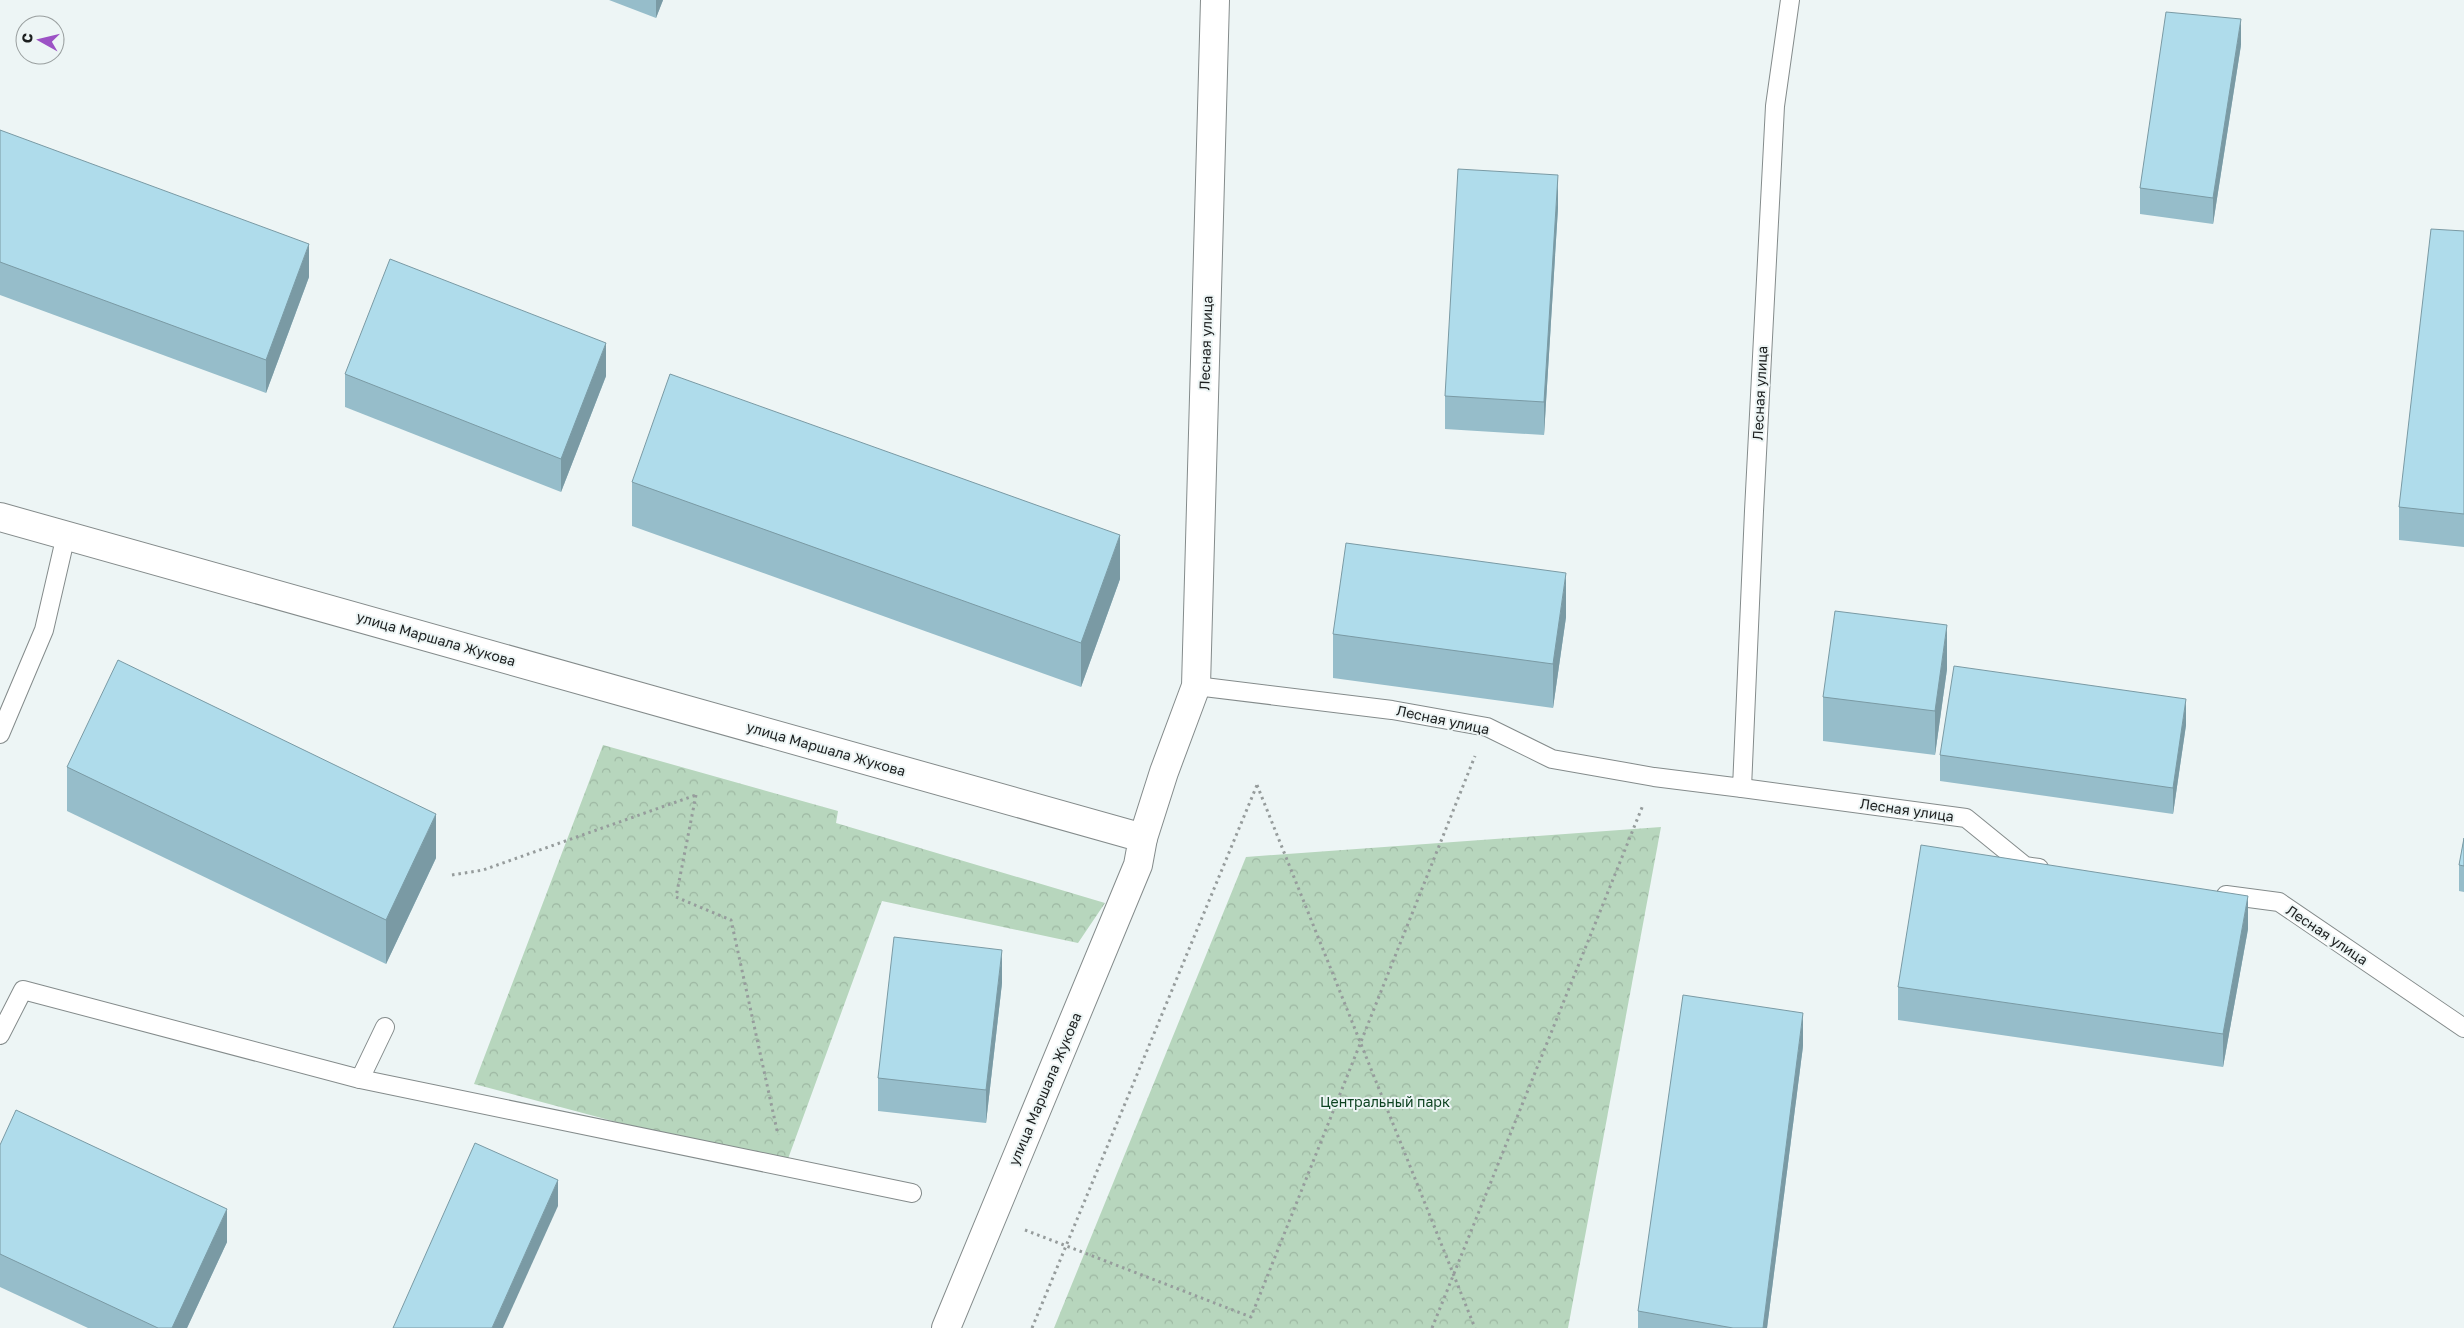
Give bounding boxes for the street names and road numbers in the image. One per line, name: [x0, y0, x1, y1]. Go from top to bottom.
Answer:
street label: Лесная улица: [1195, 295, 1216, 391]
street label: Лесная улица: [1749, 345, 1770, 441]
street label: улица Маршала Жукова: [355, 608, 518, 669]
street label: Лесная улица: [1395, 701, 1491, 738]
street label: улица Маршала Жукова: [745, 718, 908, 779]
street label: Лесная улица: [1859, 794, 1955, 825]
street label: Лесная улица: [2283, 901, 2371, 968]
street label: улица Маршала Жукова: [1005, 1010, 1085, 1168]

